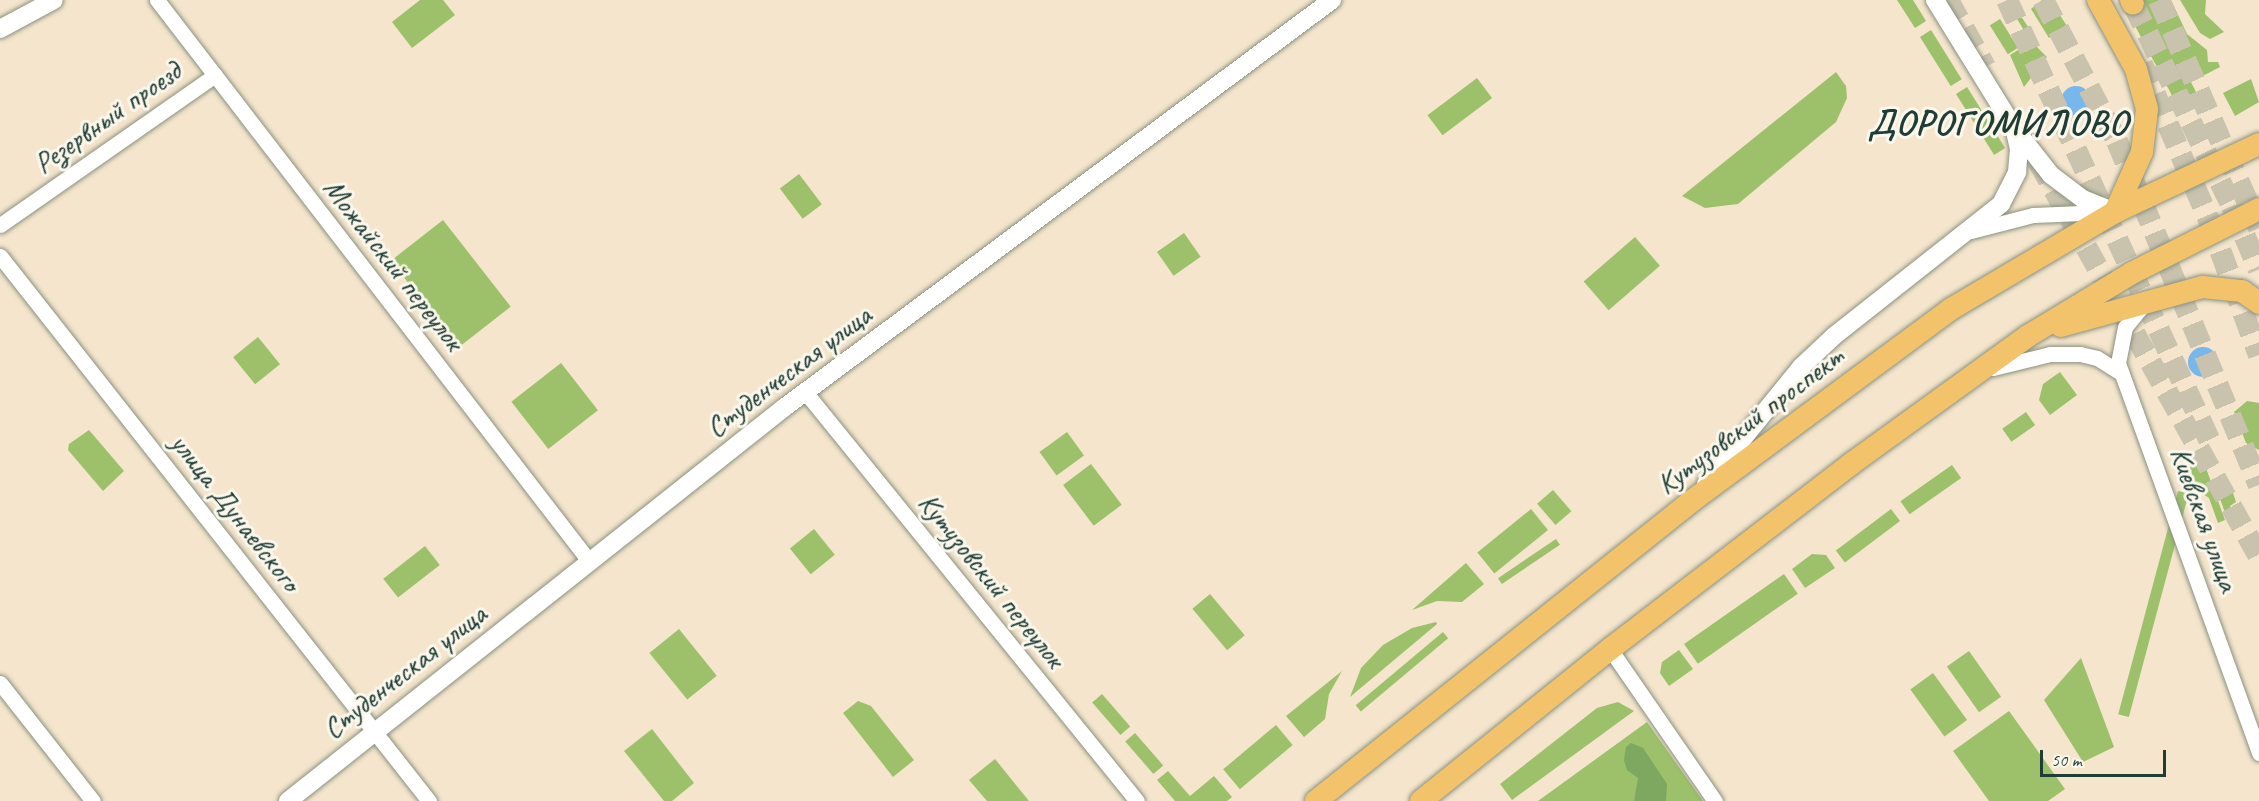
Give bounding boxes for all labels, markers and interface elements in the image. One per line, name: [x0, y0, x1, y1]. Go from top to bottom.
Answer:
street label: Резервный проезд: [26, 53, 188, 181]
district label: ДОРОГОМИЛОВО: [1860, 101, 2136, 145]
street label: Можайский переулок: [316, 171, 472, 357]
street label: Студенческая улица: [697, 296, 879, 446]
street label: Кутузовский проспект: [1649, 338, 1851, 502]
street label: улица Дунаевского: [163, 425, 309, 599]
street label: Киевская улица: [2162, 441, 2248, 597]
street label: Кутузовский переулок: [911, 485, 1073, 675]
street label: Студенческая улица: [314, 595, 494, 747]
scale bar: [2043, 738, 2169, 776]
text: 50 m: [2051, 749, 2082, 771]

